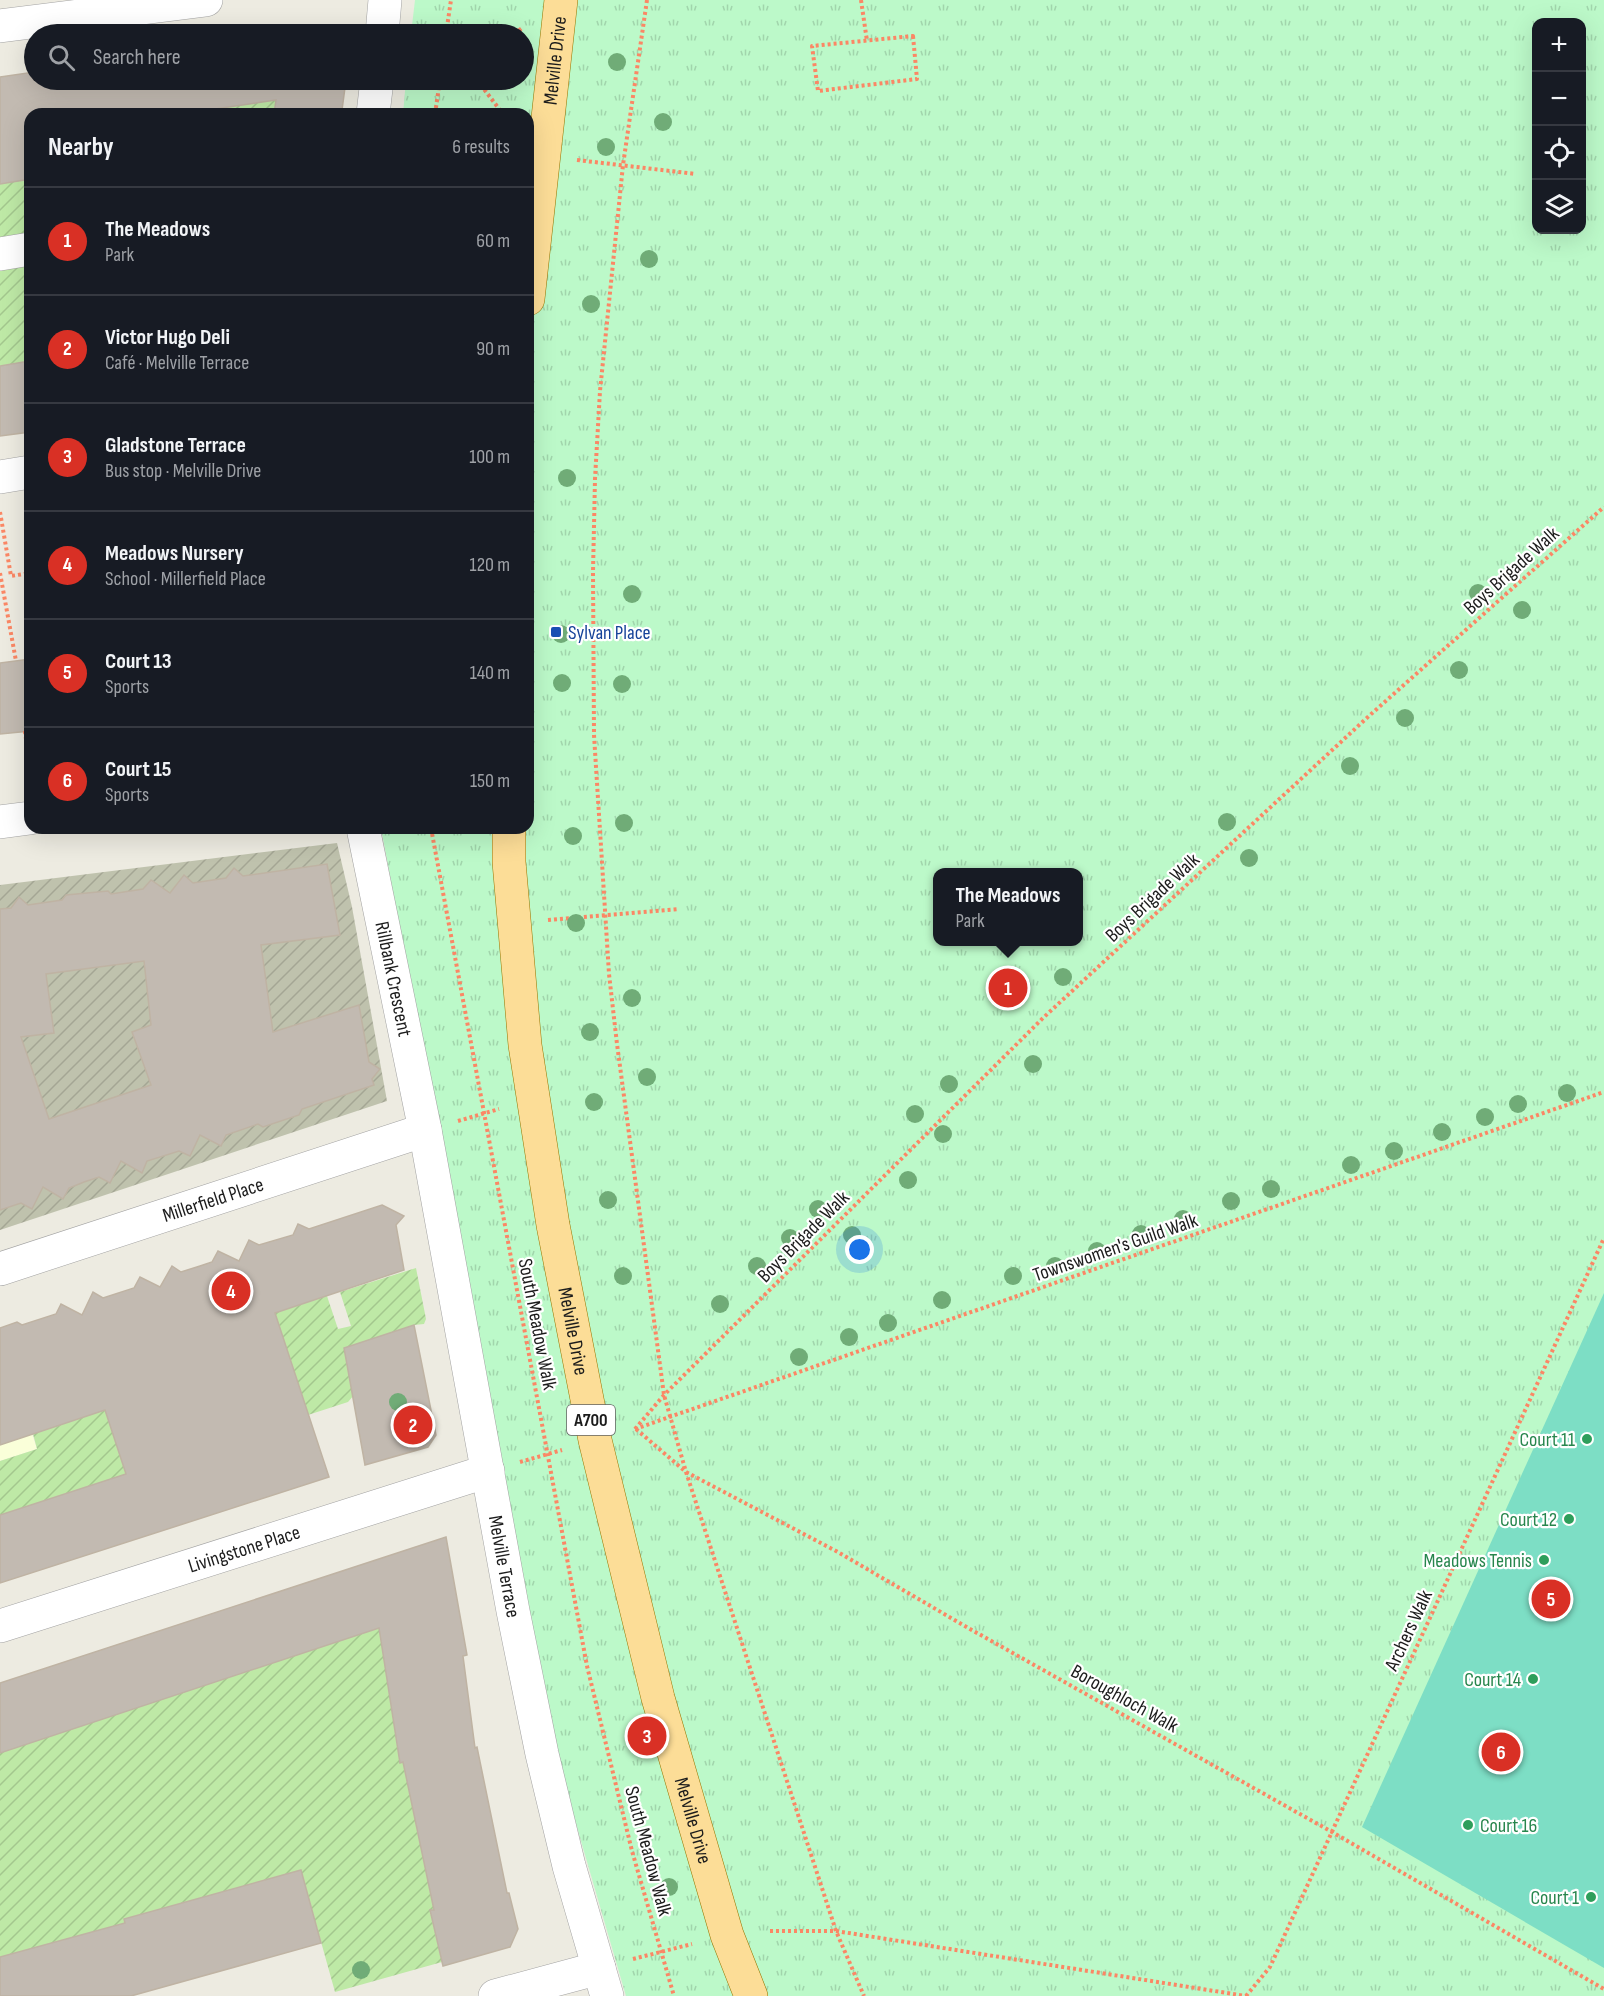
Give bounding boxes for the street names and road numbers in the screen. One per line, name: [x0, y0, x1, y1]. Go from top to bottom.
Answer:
street label: Melville Drive: [539, 15, 572, 106]
street label: Boys Brigade Walk: [1459, 521, 1565, 620]
street label: Boys Brigade Walk: [1101, 848, 1205, 947]
street label: Rillbank Crescent: [369, 919, 416, 1039]
street label: Millerfield Place: [160, 1173, 267, 1228]
street label: Boys Brigade Walk: [753, 1186, 855, 1288]
street label: Townswomen's Guild Walk: [1030, 1208, 1201, 1287]
street label: South Meadow Walk: [513, 1257, 562, 1392]
street label: Melville Drive: [552, 1285, 593, 1377]
road number: A700: [567, 1405, 615, 1435]
street label: Melville Terrace: [483, 1514, 525, 1620]
street label: Livingstone Place: [185, 1520, 303, 1578]
street label: Archers Walk: [1379, 1586, 1438, 1676]
street label: Boroughloch Walk: [1067, 1660, 1183, 1738]
street label: Melville Drive: [669, 1775, 717, 1867]
street label: South Meadow Walk: [619, 1784, 677, 1919]

